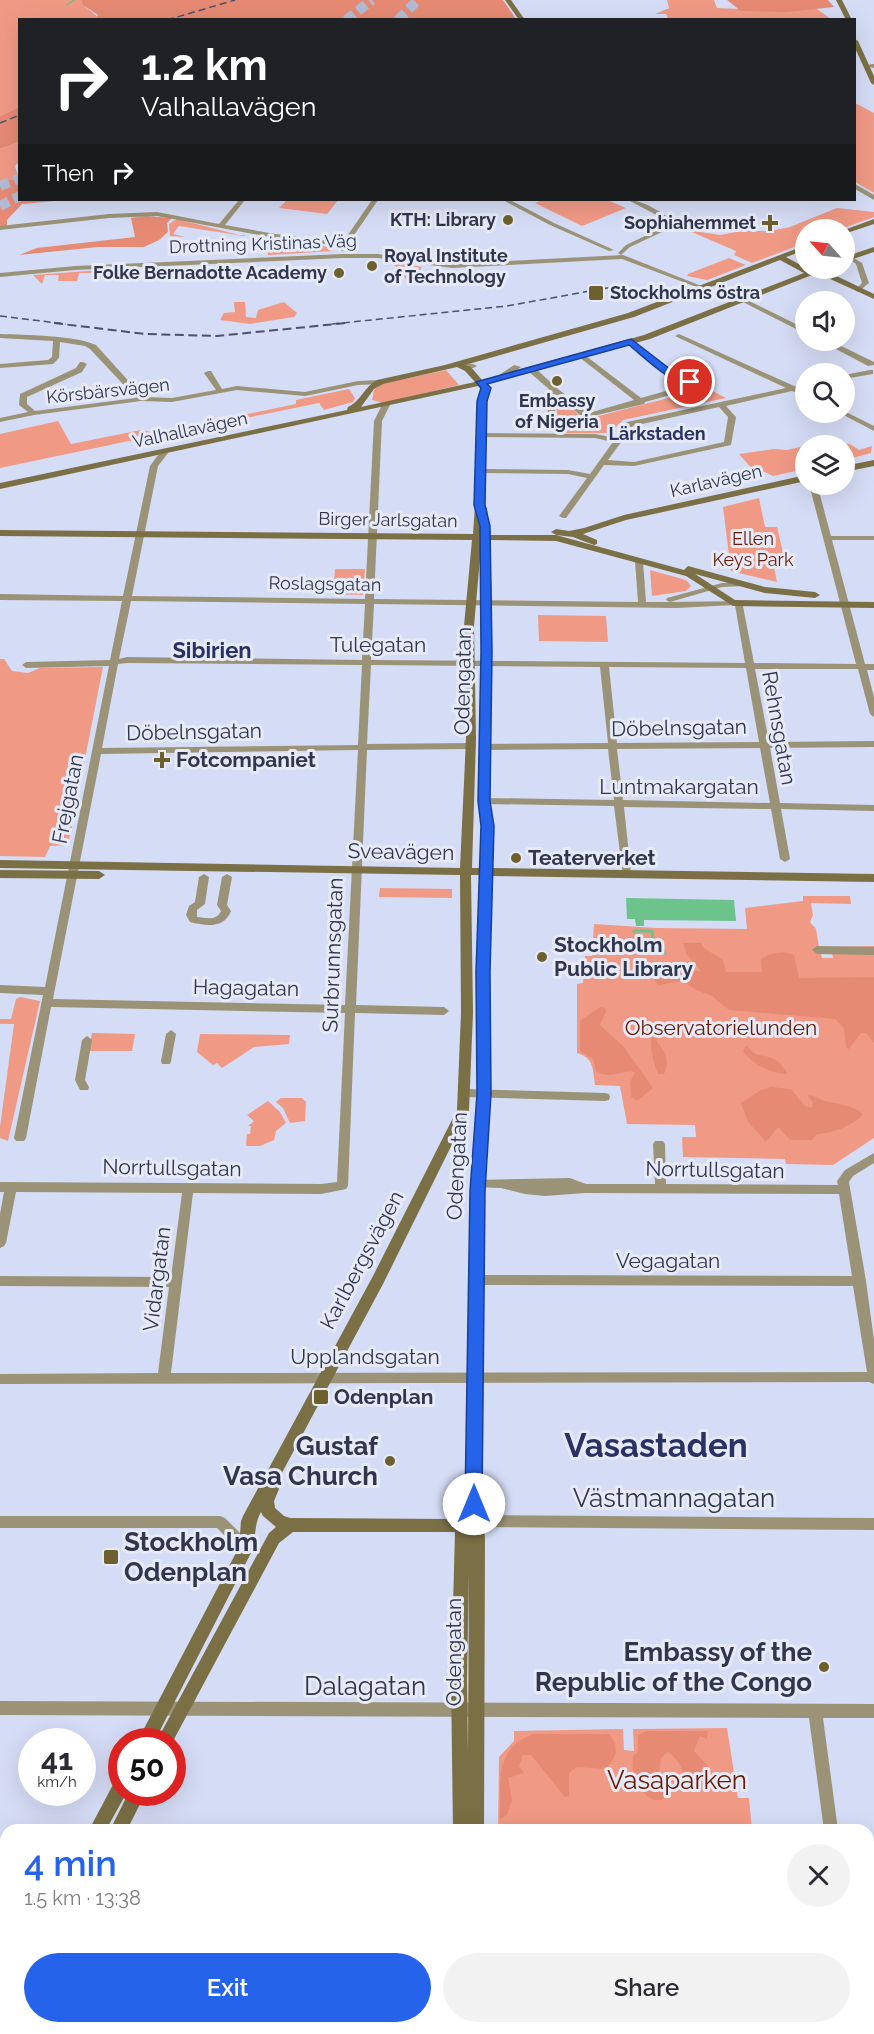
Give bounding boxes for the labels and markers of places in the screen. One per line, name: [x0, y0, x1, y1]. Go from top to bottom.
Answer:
place label: KTH: Library: [390, 209, 496, 230]
place label: Sophiahemmet: [624, 212, 756, 233]
marker: KTH: Library: [501, 213, 515, 227]
marker: Sophiahemmet: [761, 214, 779, 232]
place label: Royal Institute of Technology: [384, 245, 508, 287]
marker: Royal Institute of Technology: [365, 259, 379, 273]
place label: Folke Bernadotte Academy: [93, 262, 327, 283]
marker: Folke Bernadotte Academy: [332, 266, 346, 280]
place label: Stockholms östra: [610, 282, 760, 303]
marker: Stockholms östra: [587, 284, 605, 302]
pin: [664, 356, 715, 407]
marker: Embassy of Nigeria: [550, 374, 564, 388]
place label: Embassy of Nigeria: [515, 390, 599, 432]
place label: Fotcompaniet: [176, 747, 316, 772]
marker: Fotcompaniet: [153, 751, 171, 769]
place label: Teaterverket: [528, 845, 656, 870]
marker: Teaterverket: [509, 851, 523, 865]
place label: Stockholm Public Library: [554, 932, 693, 981]
marker: Stockholm Public Library: [535, 950, 549, 964]
place label: Odenplan: [334, 1384, 433, 1409]
marker: Odenplan: [312, 1388, 330, 1406]
place label: Gustaf Vasa Church: [223, 1431, 379, 1491]
marker: Gustaf Vasa Church: [383, 1454, 397, 1468]
place label: Stockholm Odenplan: [124, 1527, 258, 1587]
marker: Stockholm Odenplan: [102, 1548, 120, 1566]
place label: Embassy of the Republic of the Congo: [535, 1637, 812, 1697]
marker: Embassy of the Republic of the Congo: [817, 1660, 831, 1674]

